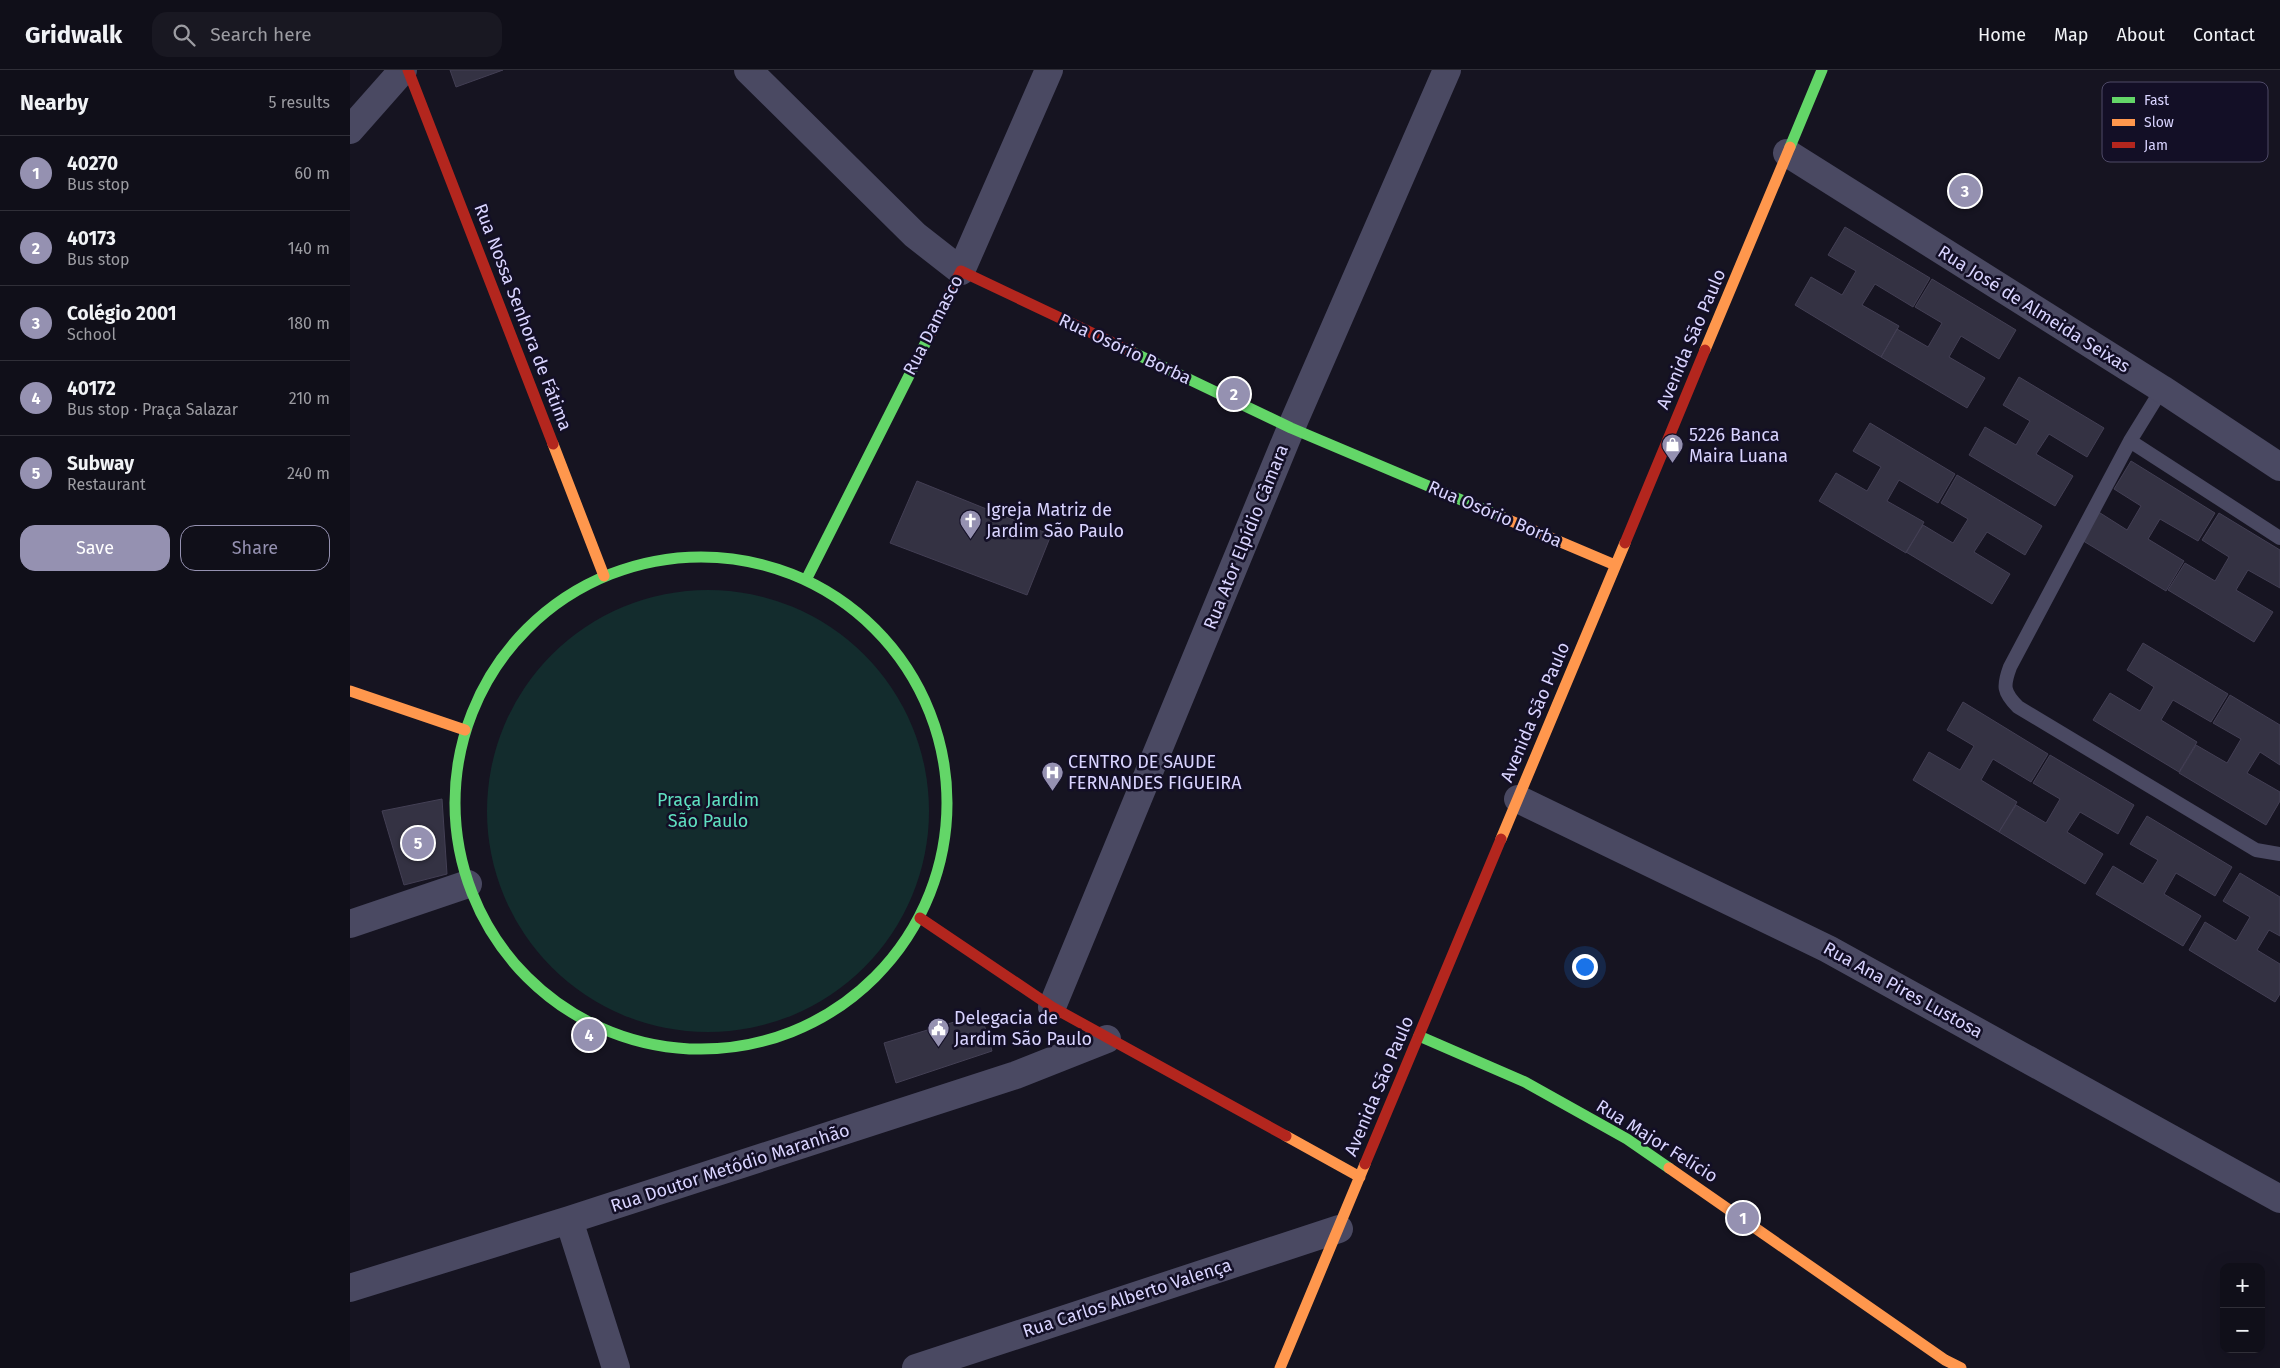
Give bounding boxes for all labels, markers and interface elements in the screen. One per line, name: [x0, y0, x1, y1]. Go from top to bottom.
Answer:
search box: [152, 12, 502, 57]
text: Gridwalk: [25, 21, 122, 49]
icon: search: [170, 21, 198, 49]
text: Search here: [210, 23, 312, 46]
text: Home: [1978, 24, 2026, 46]
text: Map: [2054, 24, 2088, 46]
text: About: [2116, 24, 2165, 46]
text: Contact: [2193, 24, 2255, 46]
legend: [2102, 82, 2268, 162]
text: Nearby: [20, 90, 88, 116]
text: Fast: [2144, 92, 2170, 109]
text: 5 results: [269, 93, 330, 112]
text: Slow: [2144, 114, 2174, 131]
text: Jam: [2144, 137, 2168, 154]
text: 40270: [67, 152, 118, 175]
text: 1: [32, 164, 40, 183]
text: 60 m: [295, 164, 330, 183]
pin: 3: [1949, 172, 1981, 210]
text: Bus stop: [67, 175, 130, 194]
street label: Rua Nossa Senhora de Fátima: [469, 200, 577, 434]
text: 40173: [67, 227, 116, 250]
text: 2: [32, 239, 40, 258]
text: 140 m: [288, 239, 330, 258]
street label: Rua José de Almeida Seixas: [1934, 241, 2134, 377]
text: Bus stop: [67, 250, 130, 269]
street label: Avenida São Paulo: [1652, 266, 1730, 412]
street label: Rua Damasco: [898, 271, 968, 379]
text: Colégio 2001: [67, 302, 177, 325]
street label: Rua Osório Borba: [1055, 309, 1195, 389]
text: 3: [32, 314, 40, 333]
text: 180 m: [287, 314, 330, 333]
text: School: [67, 325, 116, 344]
pin: 2: [1218, 375, 1250, 413]
text: 40172: [67, 377, 116, 400]
text: 4: [31, 389, 41, 408]
text: 210 m: [289, 389, 330, 408]
text: Bus stop · Praça Salazar: [67, 400, 238, 419]
place label: 5226 Banca Maira Luana: [1689, 424, 1788, 467]
shop icon: 5226 Banca Maira Luana: [1661, 433, 1685, 464]
street label: Rua Ator Elpídio Câmara: [1199, 441, 1293, 633]
text: Subway: [67, 452, 134, 475]
text: 5: [32, 464, 40, 483]
text: 240 m: [287, 464, 330, 483]
text: Restaurant: [67, 475, 146, 494]
street label: Rua Osório Borba: [1425, 476, 1565, 552]
place label: Igreja Matriz de Jardim São Paulo: [986, 499, 1124, 542]
church icon: Igreja Matriz de Jardim São Paulo: [958, 508, 982, 539]
button: Save: [20, 525, 170, 571]
button: Share: [180, 525, 330, 571]
street label: Avenida São Paulo: [1496, 639, 1574, 785]
place label: CENTRO DE SAUDE FERNANDES FIGUEIRA: [1068, 751, 1242, 794]
hospital icon: CENTRO DE SAUDE FERNANDES FIGUEIRA: [1040, 760, 1064, 791]
park label: Praça Jardim São Paulo: [657, 789, 759, 832]
pin: 5: [402, 824, 434, 862]
street label: Rua Ana Pires Lustosa: [1820, 937, 1986, 1043]
your location: [1572, 954, 1598, 980]
place label: Delegacia de Jardim São Paulo: [954, 1007, 1092, 1050]
street label: Avenida São Paulo: [1340, 1013, 1418, 1159]
pin: 4: [573, 1016, 605, 1054]
public building icon: Delegacia de Jardim São Paulo: [926, 1016, 950, 1047]
street label: Rua Major Felício: [1592, 1095, 1722, 1187]
street label: Rua Doutor Metódio Maranhão: [608, 1119, 852, 1217]
pin: 1: [1727, 1199, 1759, 1237]
street label: Rua Carlos Alberto Valença: [1020, 1254, 1234, 1342]
map controls: [2220, 1263, 2265, 1353]
button: +: [2220, 1263, 2265, 1308]
button: −: [2220, 1308, 2265, 1353]

